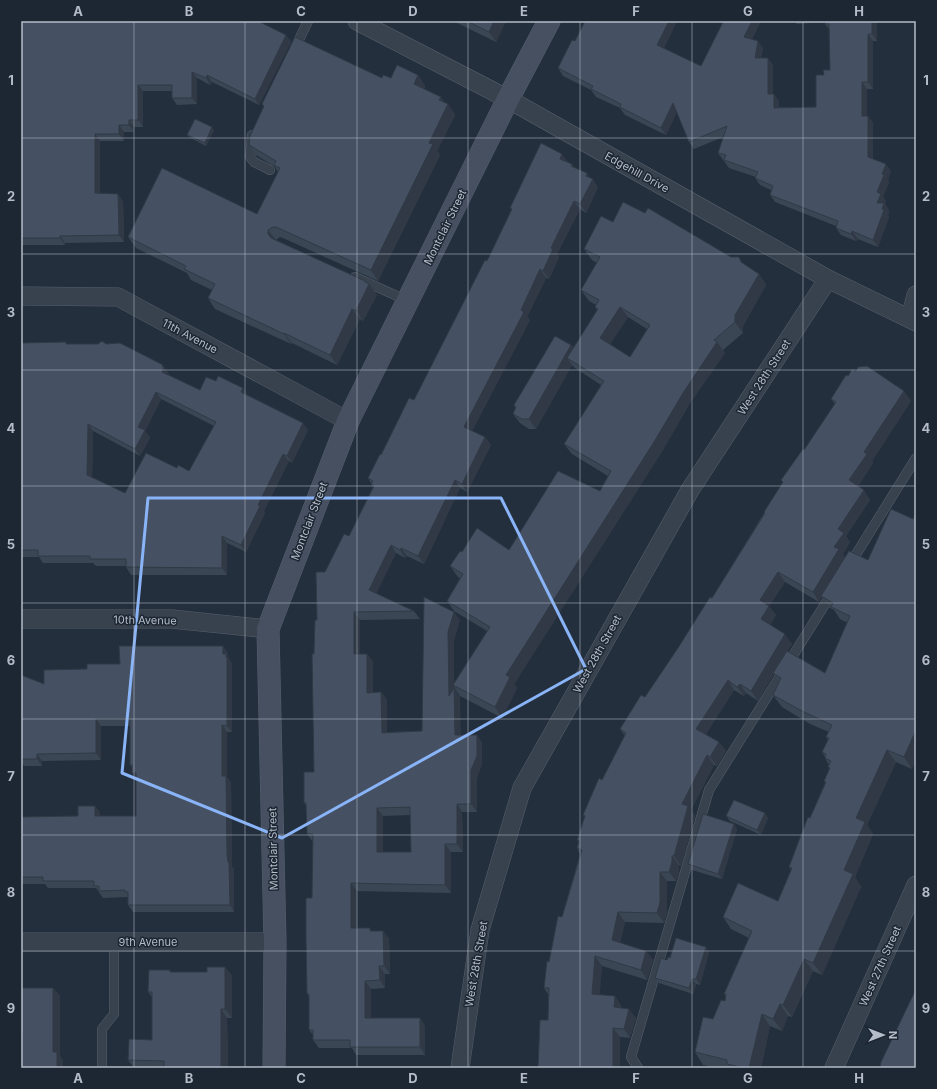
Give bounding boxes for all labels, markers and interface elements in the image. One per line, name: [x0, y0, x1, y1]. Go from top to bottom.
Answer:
text: A: [73, 3, 83, 19]
text: B: [185, 3, 194, 19]
text: C: [296, 3, 306, 19]
text: D: [408, 3, 418, 19]
text: E: [520, 3, 528, 19]
text: F: [632, 3, 640, 19]
text: G: [743, 3, 753, 19]
text: H: [854, 3, 864, 19]
text: 1: [8, 72, 14, 88]
text: 1: [923, 72, 929, 88]
street label: Edgehill Drive: [602, 149, 672, 195]
street label: Montclair Street: [421, 186, 470, 267]
text: 2: [7, 188, 15, 204]
text: 2: [922, 188, 930, 204]
text: 3: [7, 304, 15, 320]
text: 3: [922, 304, 930, 320]
street label: 11th Avenue: [160, 316, 220, 356]
street label: West 28th Street: [734, 336, 794, 417]
text: 4: [7, 420, 16, 436]
text: 4: [922, 420, 931, 436]
street label: Montclair Street: [288, 480, 330, 562]
text: 5: [7, 536, 15, 552]
text: 5: [922, 536, 930, 552]
street label: 10th Avenue: [113, 612, 177, 628]
street label: West 28th Street: [570, 612, 624, 695]
text: 6: [7, 652, 15, 668]
text: 6: [922, 652, 930, 668]
text: 7: [7, 768, 15, 784]
text: 7: [922, 768, 930, 784]
street label: Montclair Street: [265, 807, 281, 890]
text: 8: [7, 884, 15, 900]
text: 8: [922, 884, 930, 900]
street label: West 28th Street: [462, 920, 491, 1008]
street label: West 27th Street: [856, 923, 904, 1008]
street label: 9th Avenue: [119, 935, 177, 949]
text: 9: [7, 1000, 15, 1016]
text: 9: [922, 1000, 930, 1016]
north arrow: [863, 1015, 903, 1055]
text: N: [886, 1031, 900, 1039]
text: A: [73, 1070, 83, 1086]
text: B: [185, 1070, 194, 1086]
text: C: [296, 1070, 306, 1086]
text: D: [408, 1070, 418, 1086]
text: E: [520, 1070, 528, 1086]
text: F: [632, 1070, 640, 1086]
text: G: [743, 1070, 753, 1086]
text: H: [854, 1070, 864, 1086]

